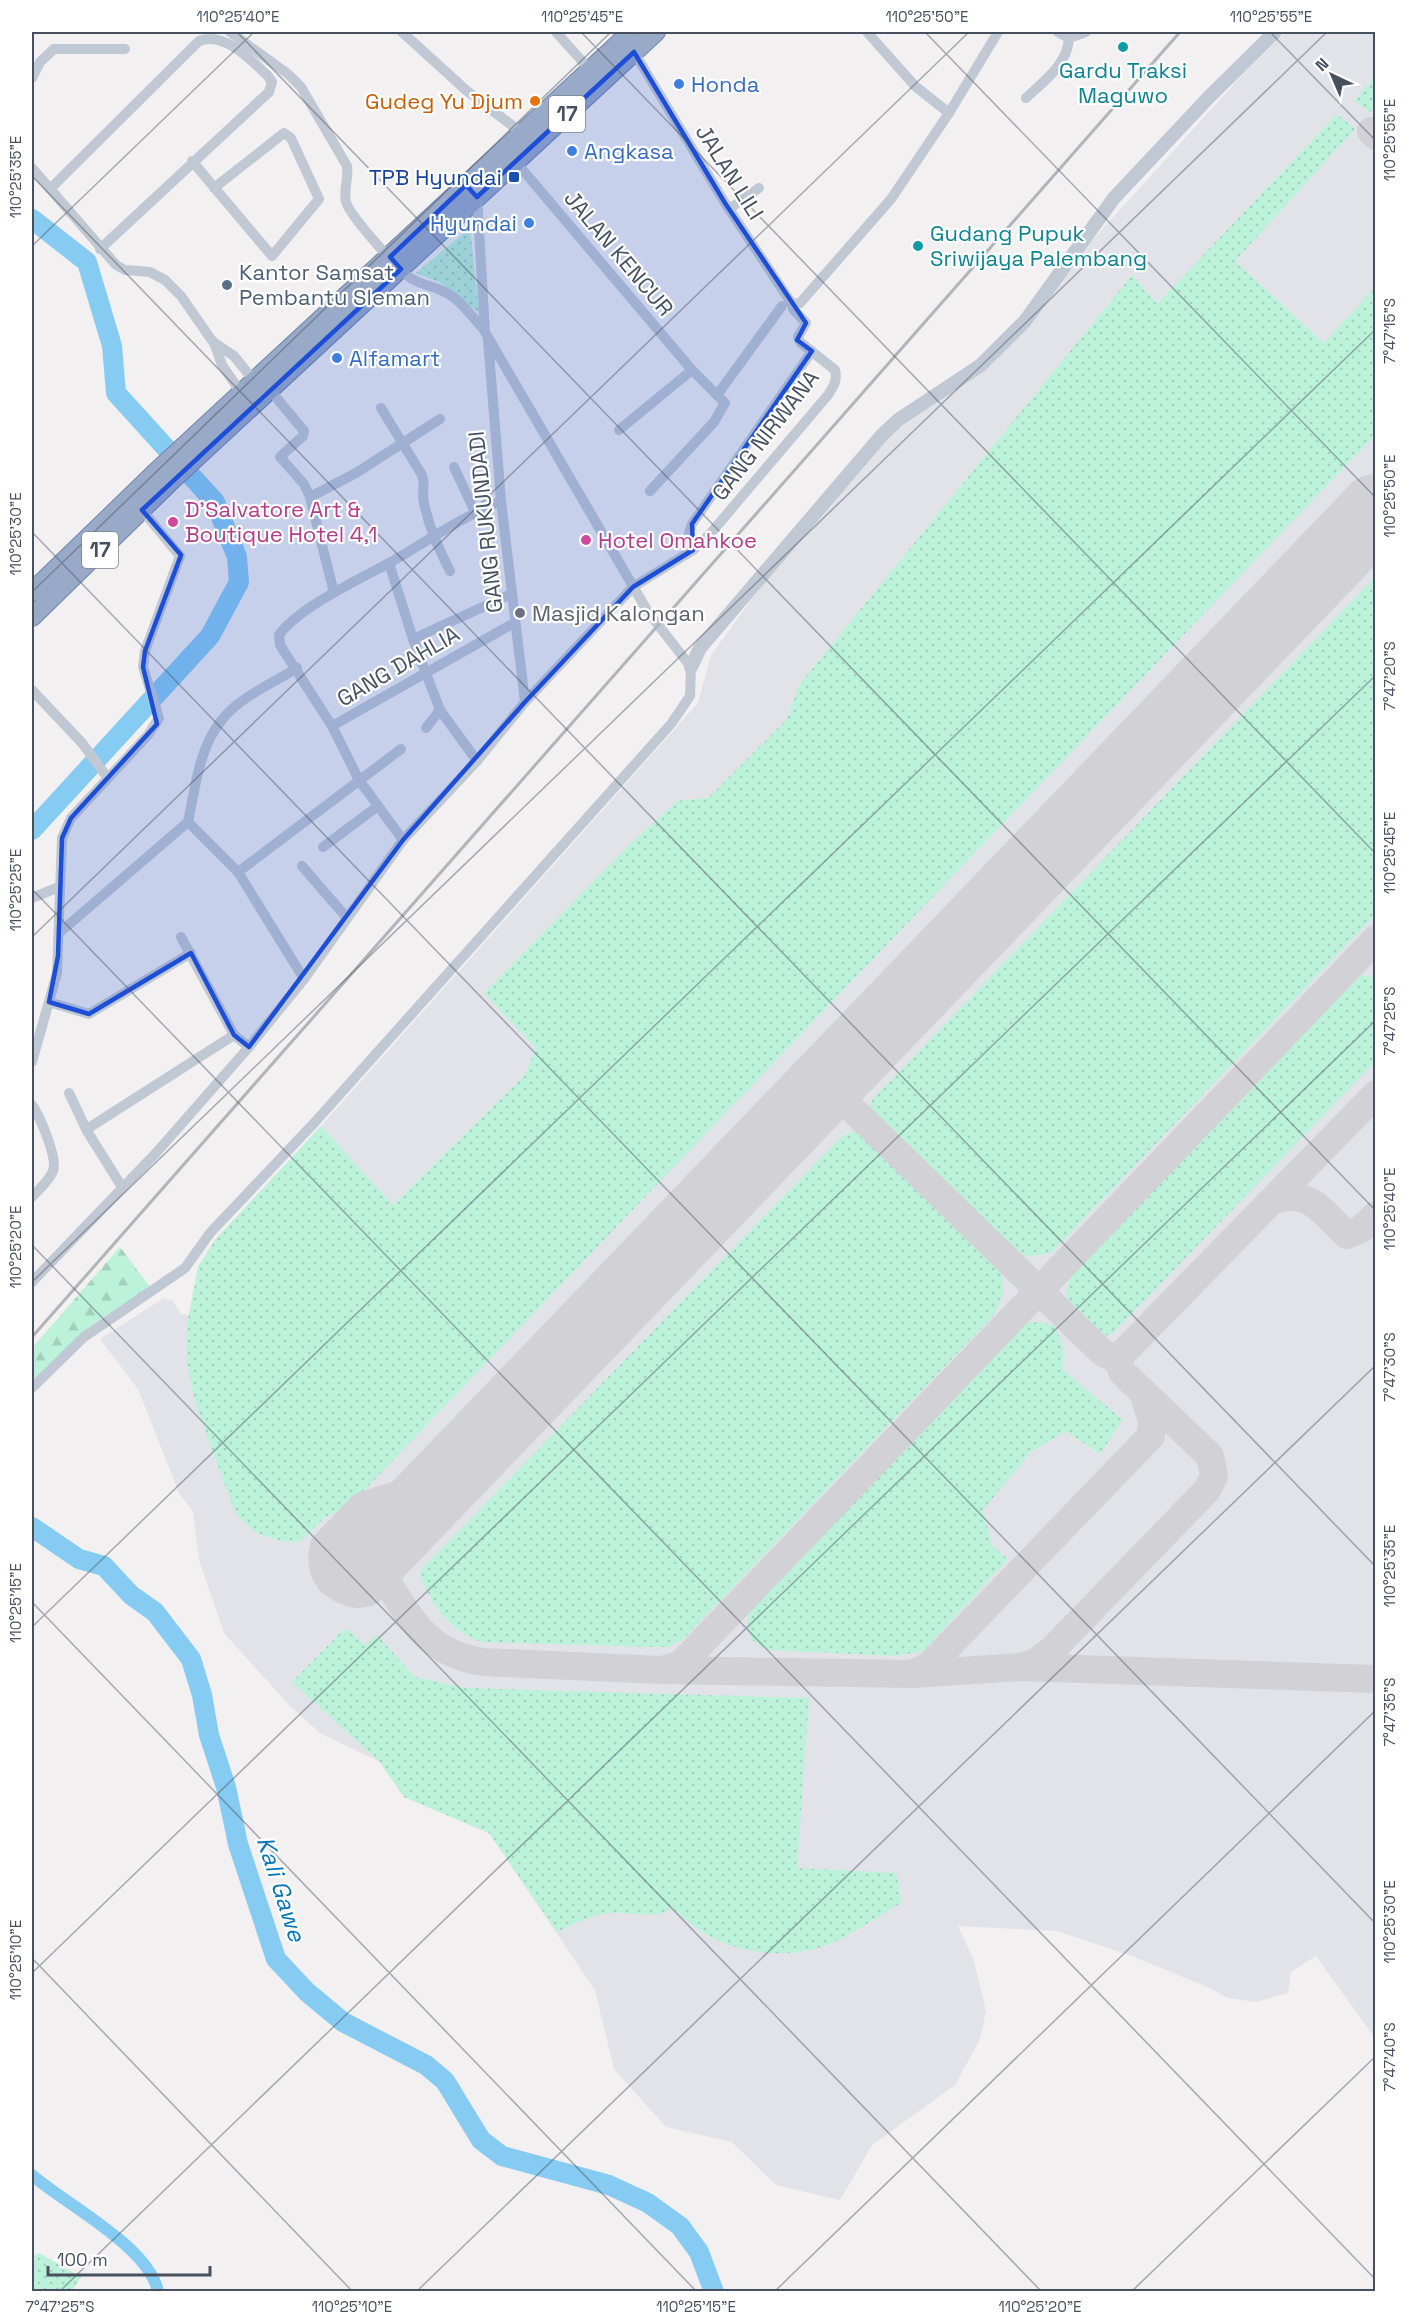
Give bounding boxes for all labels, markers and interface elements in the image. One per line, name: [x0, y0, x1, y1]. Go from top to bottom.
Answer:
text: 110°25'40"E: [197, 7, 279, 26]
text: 110°25'45"E: [541, 7, 623, 26]
text: 110°25'50"E: [885, 7, 969, 26]
text: 110°25'55"E: [1230, 7, 1312, 26]
marker: Gardu Traksi Maguwo: [1116, 40, 1130, 54]
north arrow: [1302, 45, 1362, 105]
text: N: [1311, 53, 1333, 76]
place label: Gardu Traksi Maguwo: [1059, 56, 1187, 109]
place label: Honda: [691, 70, 760, 98]
marker: Honda: [672, 77, 686, 91]
place label: Gudeg Yu Djum: [365, 87, 523, 115]
marker: Gudeg Yu Djum: [528, 94, 542, 108]
road number: 17: [549, 96, 585, 132]
text: 110°25'55"E: [1380, 99, 1399, 181]
street label: JALAN LILI: [690, 119, 770, 225]
text: 110°25'35"E: [6, 136, 25, 218]
place label: Angkasa: [584, 137, 674, 165]
marker: Angkasa: [565, 144, 579, 158]
place label: TPB Hyundai: [369, 163, 502, 191]
marker: TPB Hyundai: [507, 170, 521, 184]
street label: JALAN KENCUR: [558, 184, 680, 322]
place label: Hyundai: [430, 209, 517, 237]
marker: Hyundai: [522, 216, 536, 230]
place label: Gudang Pupuk Sriwijaya Palembang: [930, 219, 1147, 272]
marker: Gudang Pupuk Sriwijaya Palembang: [911, 239, 925, 253]
place label: Kantor Samsat Pembantu Sleman: [239, 258, 430, 311]
marker: Kantor Samsat Pembantu Sleman: [220, 278, 234, 292]
text: 7°47'15"S: [1380, 298, 1399, 364]
place label: Alfamart: [349, 344, 440, 372]
marker: Alfamart: [330, 351, 344, 365]
street label: GANG NIRWANA: [705, 364, 825, 506]
street label: GANG RUKUNDADI: [462, 430, 508, 614]
text: 110°25'50"E: [1380, 454, 1399, 538]
text: 110°25'30"E: [6, 492, 25, 576]
place label: D'Salvatore Art & Boutique Hotel 4,1: [185, 495, 377, 548]
marker: D'Salvatore Art & Boutique Hotel 4,1: [166, 515, 180, 529]
place label: Hotel Omahkoe: [598, 526, 757, 554]
road number: 17: [82, 532, 118, 568]
marker: Hotel Omahkoe: [579, 533, 593, 547]
place label: Masjid Kalongan: [532, 599, 705, 627]
marker: Masjid Kalongan: [513, 606, 527, 620]
street label: GANG DAHLIA: [332, 620, 464, 712]
text: 7°47'20"S: [1380, 641, 1399, 711]
text: 110°25'45"E: [1380, 812, 1399, 894]
text: 110°25'25"E: [6, 849, 25, 931]
text: 7°47'25"S: [1380, 987, 1399, 1055]
text: 110°25'40"E: [1380, 1168, 1399, 1250]
text: 110°25'20"E: [6, 1205, 25, 1289]
text: 7°47'30"S: [1380, 1332, 1399, 1402]
text: 110°25'35"E: [1380, 1525, 1399, 1607]
text: 110°25'15"E: [6, 1563, 25, 1643]
text: 7°47'35"S: [1380, 1678, 1399, 1746]
water label: Kali Gawe: [250, 1832, 313, 1946]
text: 110°25'30"E: [1380, 1880, 1399, 1964]
text: 110°25'10"E: [6, 1920, 25, 2000]
text: 7°47'40"S: [1380, 2022, 1399, 2092]
scale bar: [48, 2239, 210, 2277]
text: 100 m: [57, 2248, 108, 2271]
text: 7°47'25"S: [26, 2297, 94, 2316]
text: 110°25'10"E: [312, 2297, 392, 2316]
text: 110°25'15"E: [656, 2297, 736, 2316]
text: 110°25'20"E: [998, 2297, 1082, 2316]

